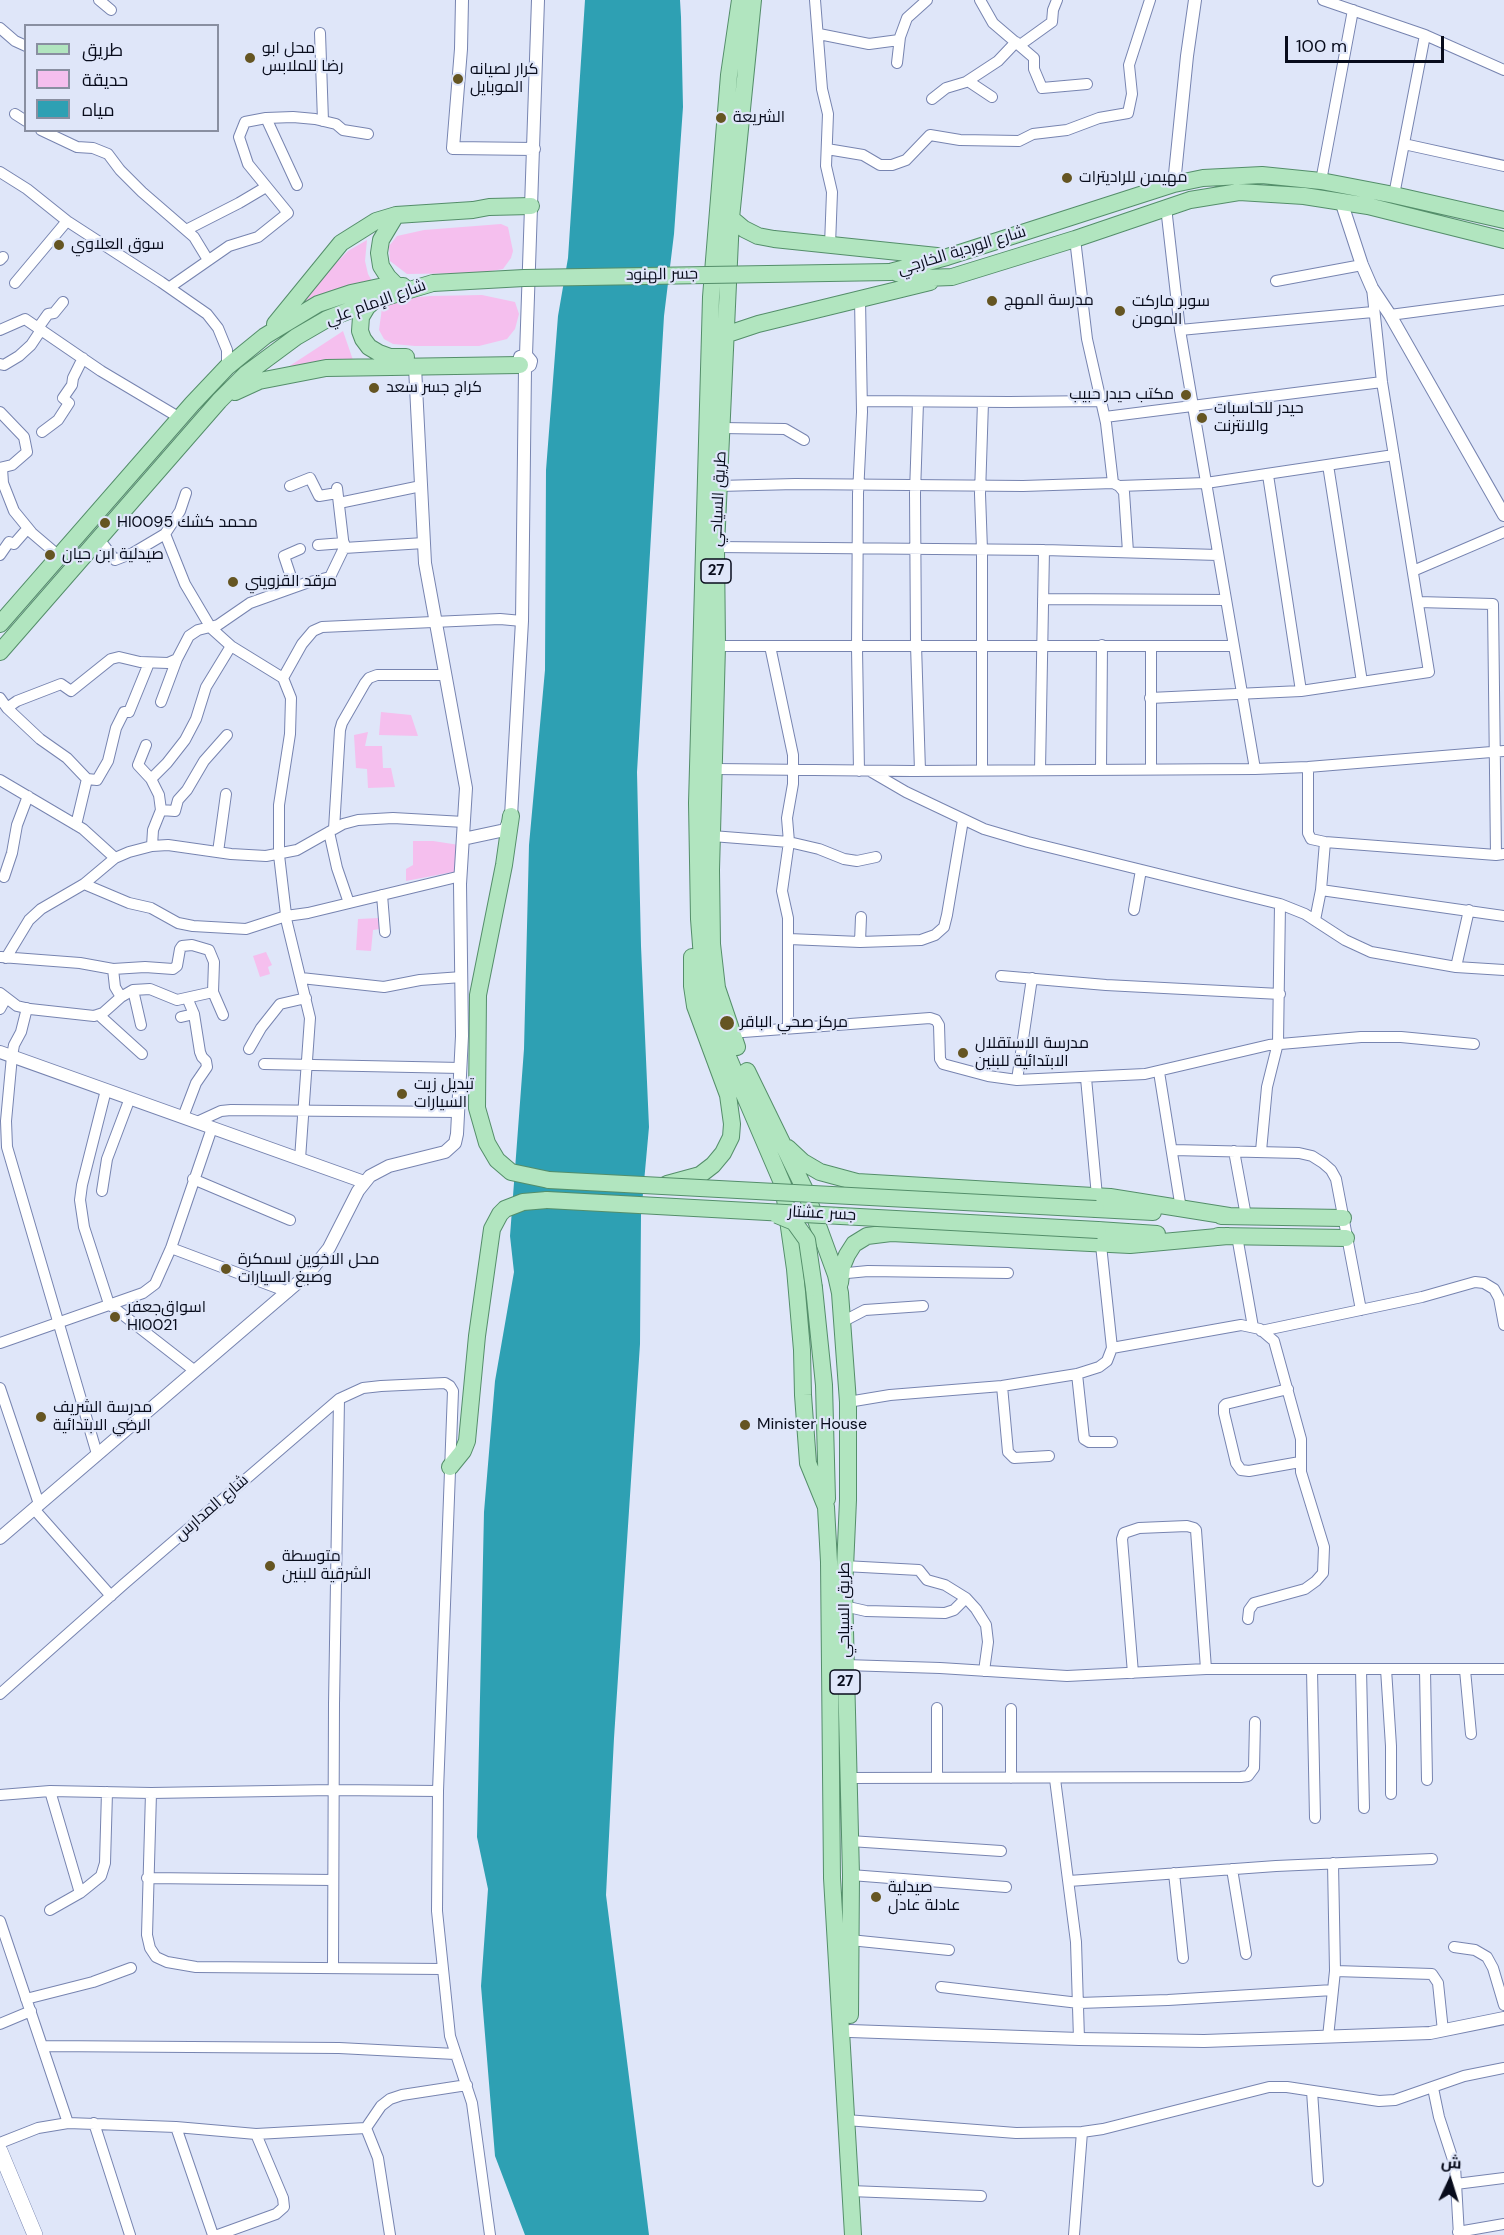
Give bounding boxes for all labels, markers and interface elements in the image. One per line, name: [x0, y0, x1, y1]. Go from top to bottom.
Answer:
legend: [24, 24, 219, 132]
scale bar: [1288, 24, 1447, 62]
text: 100 m: [1296, 34, 1347, 58]
text: طريق: [82, 38, 123, 62]
place label: محل ابو رضا للملابس: [262, 39, 343, 77]
marker: محل ابو رضا للملابس: [243, 51, 257, 65]
place label: كرار لصيانه الموبايل: [470, 60, 539, 98]
text: حديقة: [82, 68, 128, 92]
marker: كرار لصيانه الموبايل: [451, 72, 465, 86]
text: مياه: [82, 98, 115, 122]
place label: الشريعة: [733, 108, 785, 128]
marker: الشريعة: [714, 111, 728, 125]
place label: مهيمن للراديترات: [1079, 168, 1188, 188]
marker: مهيمن للراديترات: [1060, 171, 1074, 185]
street label: شارع الوردية الخارجي: [895, 222, 1029, 280]
place label: سوق العلاوي: [71, 235, 164, 255]
marker: سوق العلاوي: [52, 238, 66, 252]
street label: جسر الهنود: [626, 265, 698, 285]
street label: شارع الإمام علي: [323, 276, 429, 330]
place label: مدرسة المهج: [1004, 291, 1094, 311]
place label: سوبر ماركت المومن: [1132, 292, 1210, 330]
marker: مدرسة المهج: [985, 294, 999, 308]
marker: سوبر ماركت المومن: [1113, 304, 1127, 318]
place label: كراج جسر سعد: [386, 378, 482, 398]
marker: كراج جسر سعد: [367, 381, 381, 395]
place label: مكتب حيدر حبيب: [1069, 385, 1174, 405]
marker: مكتب حيدر حبيب: [1179, 388, 1193, 402]
place label: حيدر للحاسبات والانترنت: [1214, 399, 1304, 437]
marker: حيدر للحاسبات والانترنت: [1195, 411, 1209, 425]
street label: طريق السياحي: [707, 451, 731, 547]
place label: Hl0095 محمد كشك: [117, 513, 258, 533]
marker: Hl0095 محمد كشك: [98, 516, 112, 530]
place label: صيدلية ابن حيان: [62, 545, 164, 565]
marker: صيدلية ابن حيان: [43, 548, 57, 562]
road number: 27: [701, 559, 731, 583]
place label: مرقد القزويني: [245, 572, 337, 592]
marker: مرقد القزويني: [226, 575, 240, 589]
place label: مركز صحي الباقر: [740, 1013, 848, 1033]
marker: مركز صحي الباقر: [718, 1014, 736, 1032]
place label: مدرسة الاستقلال الابتدائية للبنين: [975, 1034, 1089, 1072]
marker: مدرسة الاستقلال الابتدائية للبنين: [956, 1046, 970, 1060]
place label: تبديل زيت السيارات: [414, 1075, 474, 1113]
marker: تبديل زيت السيارات: [395, 1087, 409, 1101]
street label: جسر عشتار: [787, 1203, 857, 1225]
place label: محل الاخوين لسمكرة وصبغ السيارات: [238, 1250, 379, 1288]
marker: محل الاخوين لسمكرة وصبغ السيارات: [219, 1262, 233, 1276]
place label: اسواق‌جعفر Hl0021: [127, 1298, 206, 1336]
marker: اسواق‌جعفر Hl0021: [108, 1310, 122, 1324]
place label: مدرسة الشريف الرضي الابتدائية: [53, 1398, 152, 1436]
marker: مدرسة الشريف الرضي الابتدائية: [34, 1410, 48, 1424]
place label: Minister House: [757, 1415, 867, 1435]
marker: Minister House: [738, 1418, 752, 1432]
street label: شارع المدارس: [171, 1471, 253, 1545]
place label: متوسطة الشرقية للبنين: [282, 1547, 372, 1585]
marker: متوسطة الشرقية للبنين: [263, 1559, 277, 1573]
street label: طريق السياحي: [835, 1562, 855, 1658]
road number: 27: [830, 1670, 860, 1694]
place label: صيدلية عادلة عادل: [888, 1878, 960, 1916]
marker: صيدلية عادلة عادل: [869, 1890, 883, 1904]
north arrow: [1420, 2151, 1480, 2211]
text: ش: [1440, 2151, 1462, 2174]

